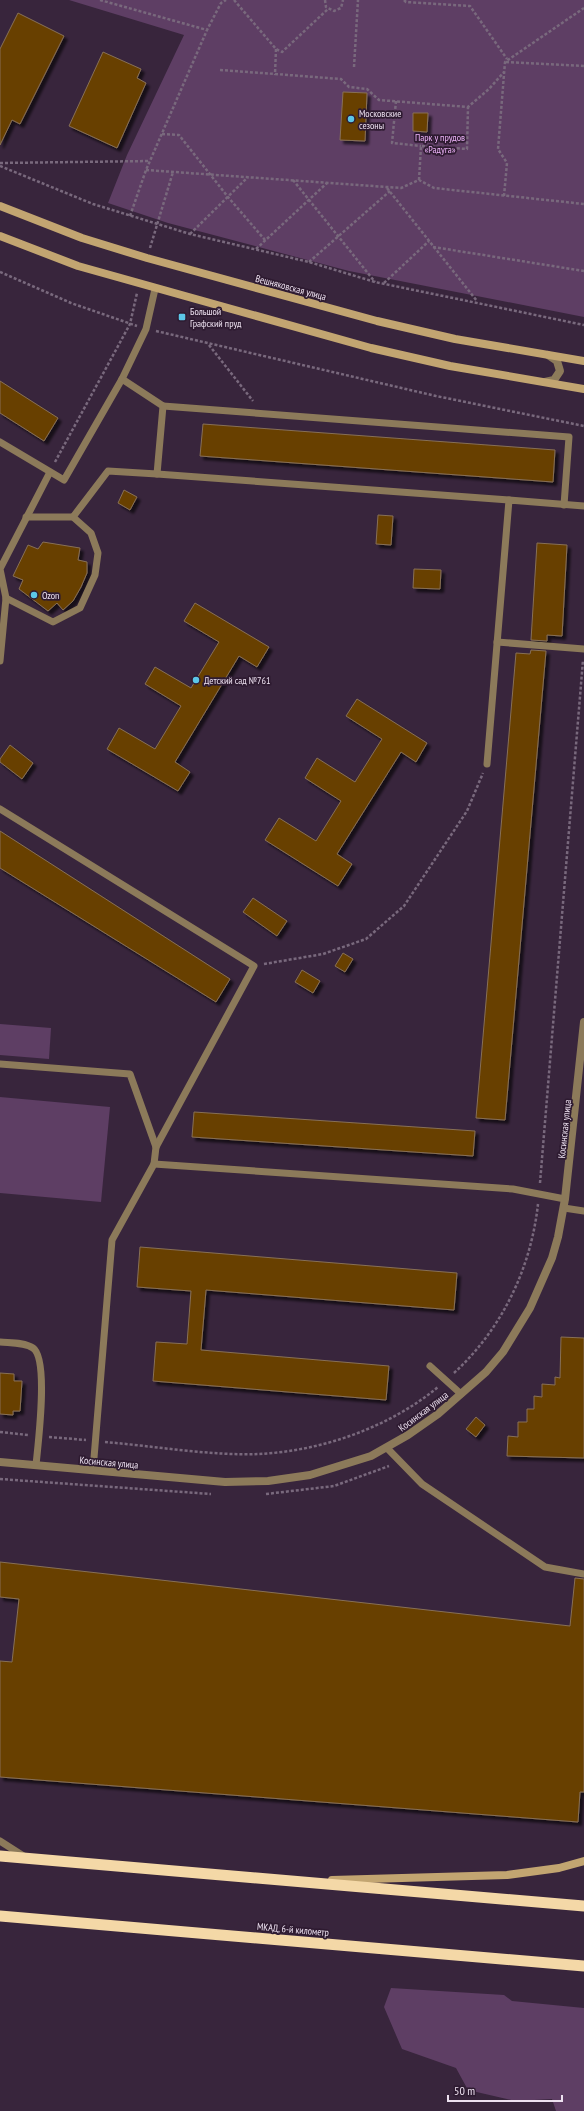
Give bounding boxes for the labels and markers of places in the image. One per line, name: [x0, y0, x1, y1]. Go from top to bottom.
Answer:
place label: Московские сезоны: [359, 107, 401, 132]
marker: Московские сезоны: [346, 114, 356, 124]
place label: Большой Графский пруд: [190, 305, 242, 330]
marker: Большой Графский пруд: [177, 312, 187, 322]
place label: Ozon: [42, 589, 60, 602]
marker: Ozon: [29, 590, 39, 600]
place label: Детский сад №761: [204, 674, 271, 687]
marker: Детский сад №761: [191, 675, 201, 685]

